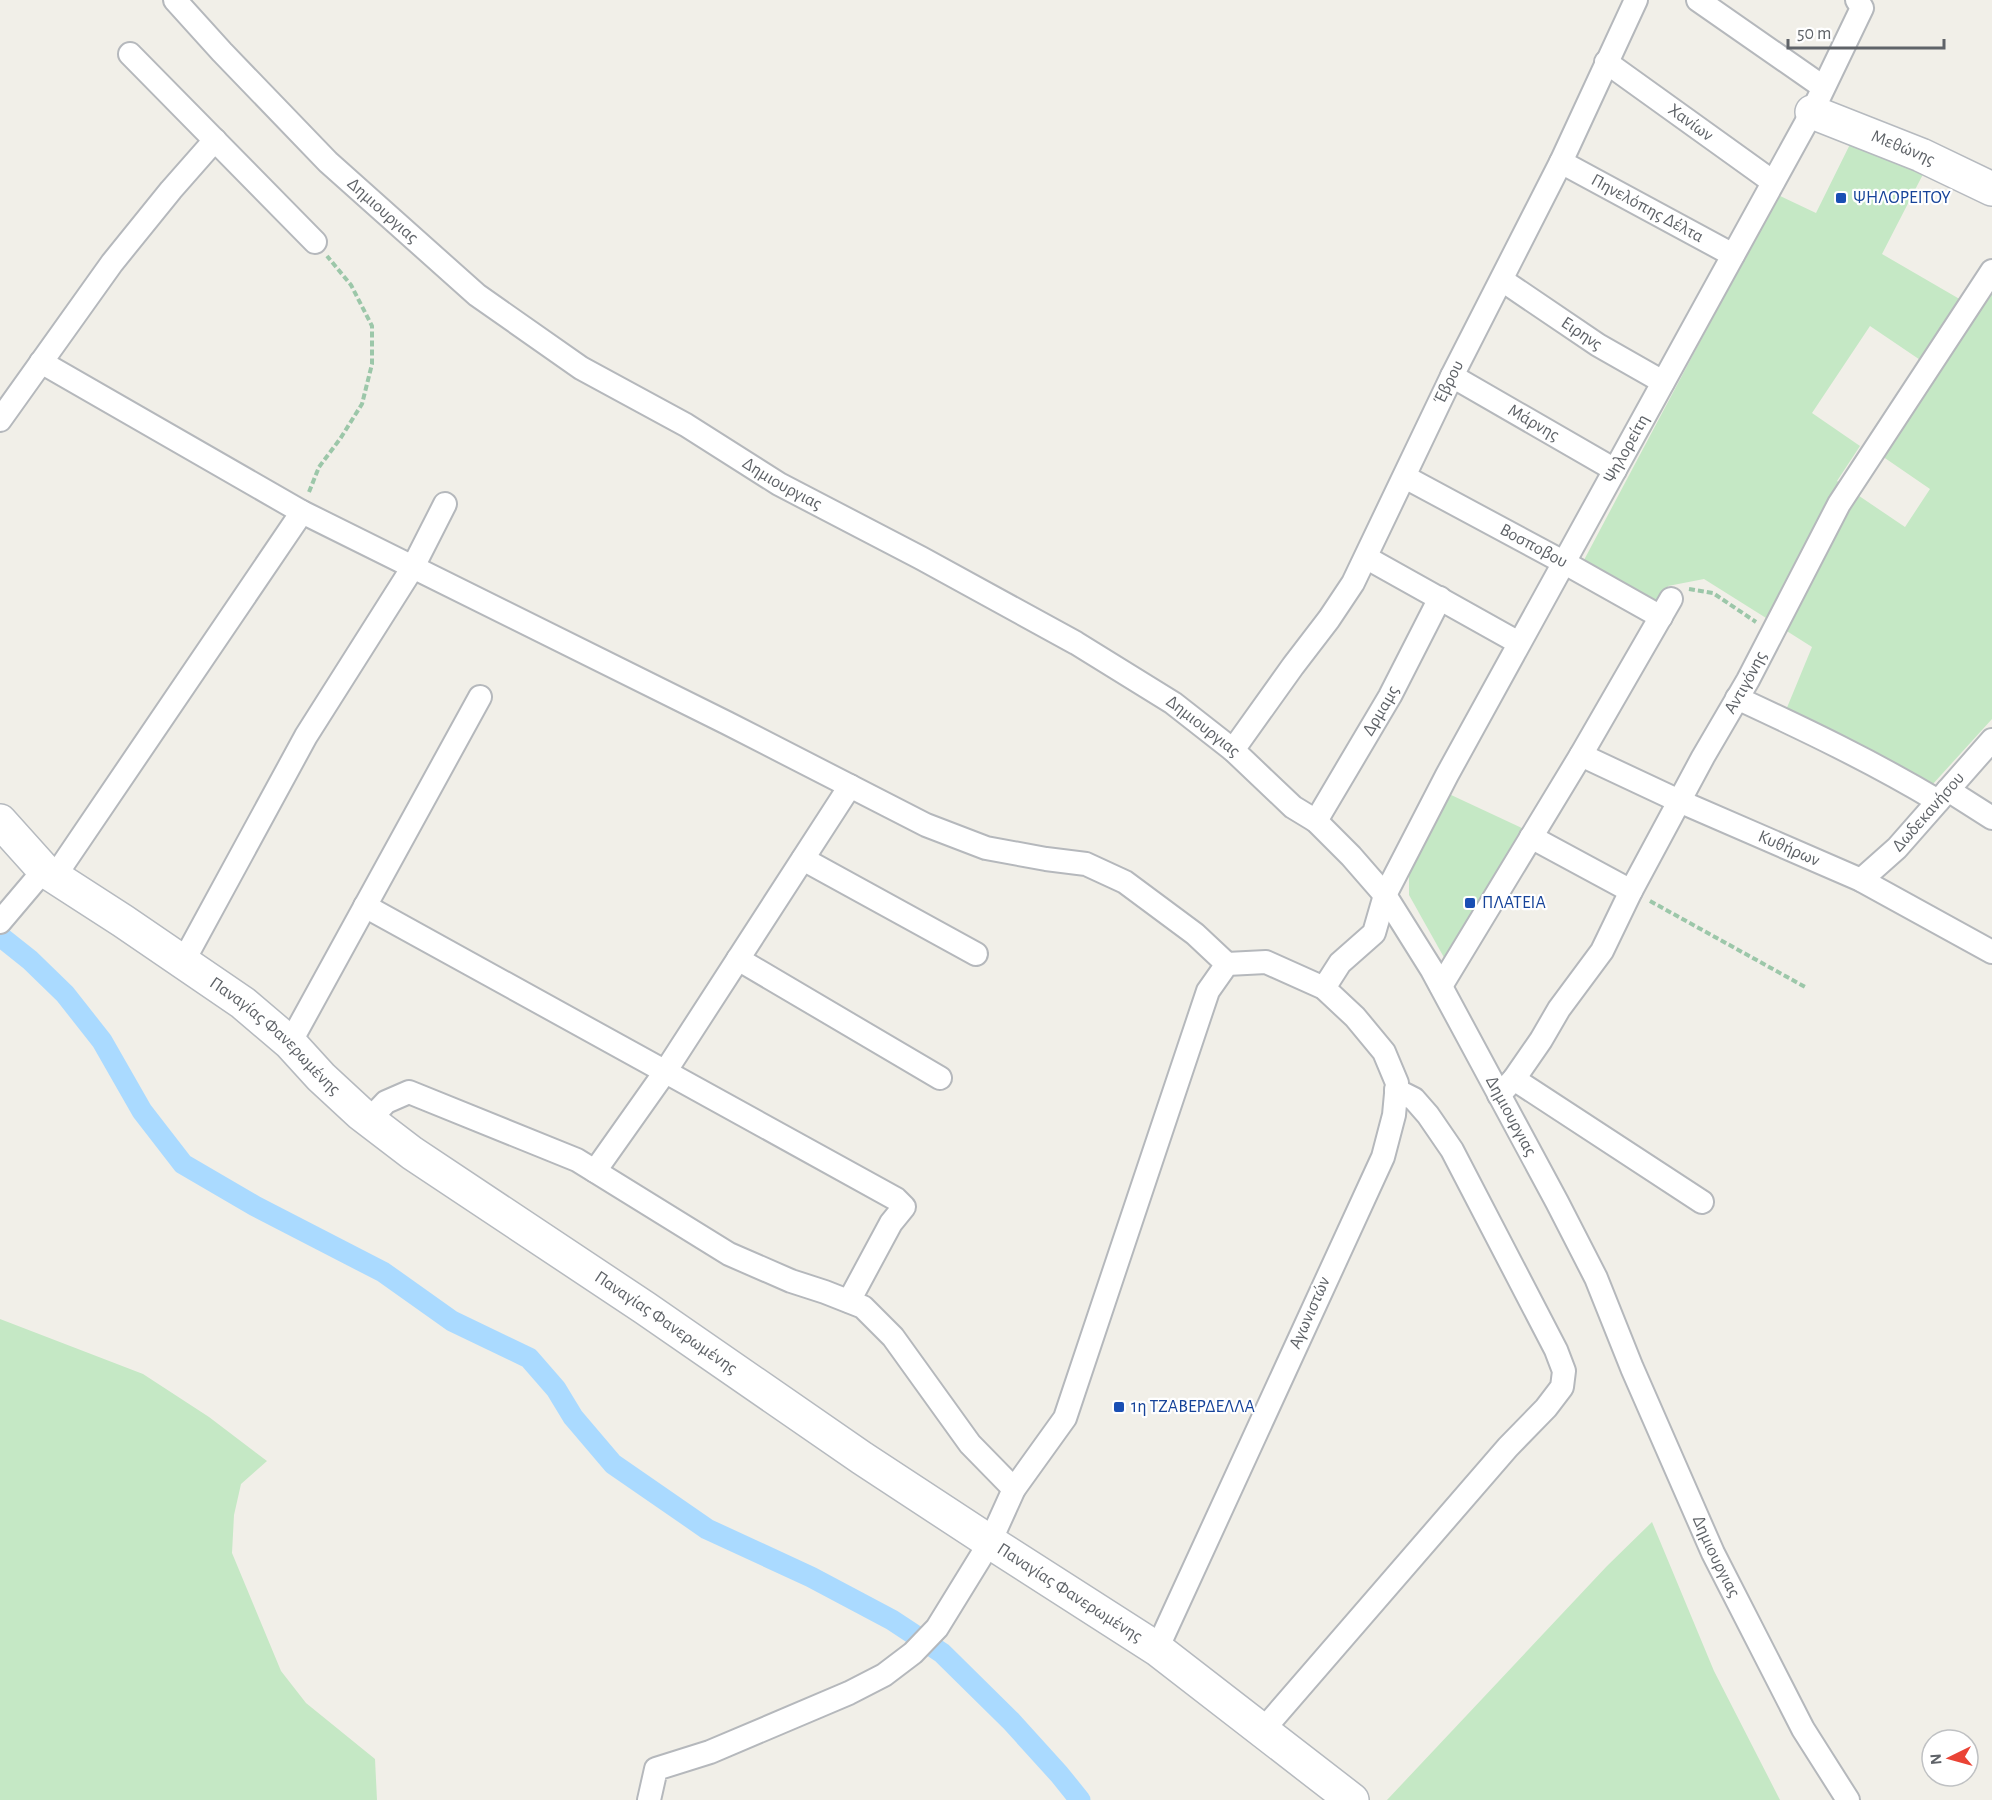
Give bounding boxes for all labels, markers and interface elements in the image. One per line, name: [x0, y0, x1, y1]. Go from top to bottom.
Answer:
scale bar: [1788, 12, 1944, 50]
text: 50 m: [1797, 25, 1831, 43]
street label: Χανίων: [1665, 101, 1717, 145]
street label: Μεθώνης: [1869, 127, 1938, 169]
street label: Πηνελόπης Δέλτα: [1588, 171, 1706, 246]
street label: Δημιουργιας: [344, 175, 422, 247]
place label: ΨΗΛΟΡΕΙΤΟΥ: [1853, 189, 1951, 207]
marker: ΨΗΛΟΡΕΙΤΟΥ: [1834, 191, 1848, 205]
street label: Ειρηνς: [1558, 314, 1605, 354]
street label: Έβρου: [1431, 358, 1467, 407]
street label: Μάρνης: [1505, 401, 1562, 445]
street label: Ψηλορείτη: [1601, 411, 1653, 486]
street label: Δημιουργιας: [739, 454, 825, 514]
street label: Βοσποβου: [1497, 521, 1570, 572]
street label: Αντιγόνης: [1721, 648, 1770, 717]
street label: Δρμαμς: [1360, 683, 1403, 739]
street label: Δημιουργιας: [1163, 692, 1243, 760]
street label: Δωδεκανήσου: [1889, 769, 1968, 855]
street label: Κυθήρων: [1756, 828, 1823, 870]
place label: ΠΛΑΤΕΙΑ: [1482, 894, 1546, 912]
marker: ΠΛΑΤΕΙΑ: [1463, 896, 1477, 910]
street label: Παναγίας Φανερωμένης: [206, 974, 343, 1099]
street label: Δημιουργιας: [1482, 1073, 1540, 1159]
street label: Παναγίας Φανερωμένης: [591, 1268, 740, 1378]
street label: Αγωνιστών: [1286, 1274, 1334, 1352]
place label: 1η ΤΖΑΒΕΡΔΕΛΛΑ: [1131, 1398, 1256, 1416]
marker: 1η ΤΖΑΒΕΡΔΕΛΛΑ: [1112, 1400, 1126, 1414]
street label: Δημιουργιας: [1689, 1513, 1743, 1600]
street label: Παναγίας Φανερωμένης: [994, 1540, 1145, 1646]
north arrow: [1920, 1728, 1980, 1788]
text: N: [1928, 1753, 1945, 1765]

